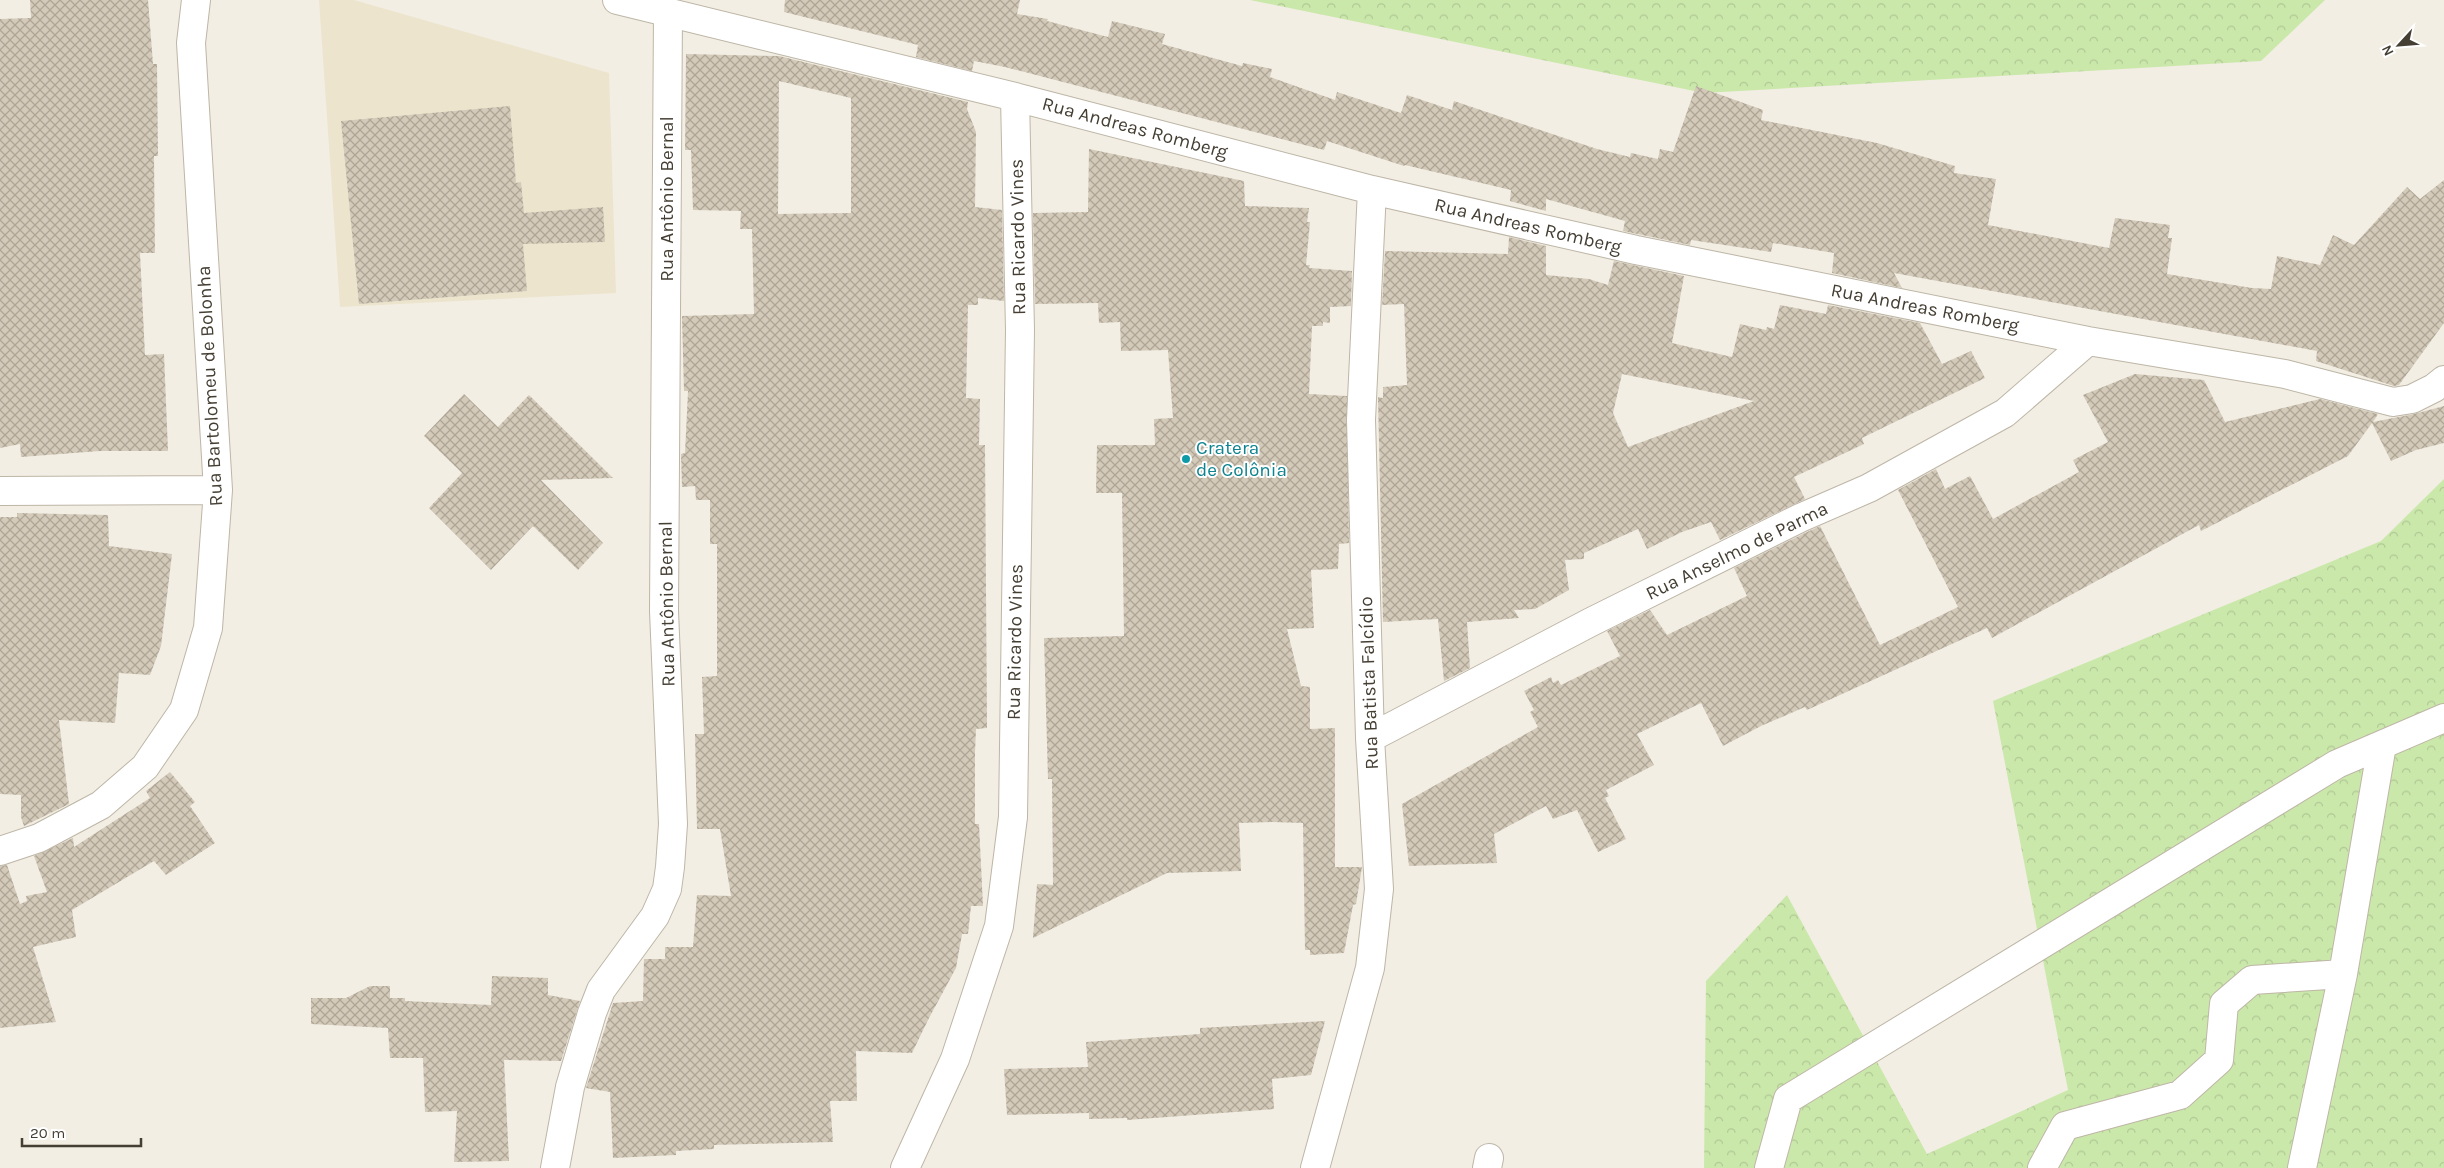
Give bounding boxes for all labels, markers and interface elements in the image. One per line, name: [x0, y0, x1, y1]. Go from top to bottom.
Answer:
north arrow: [2374, 20, 2424, 70]
text: N: [2378, 42, 2398, 59]
street label: Rua Andreas Romberg: [1040, 93, 1231, 163]
street label: Rua Antônio Bernal: [656, 116, 678, 282]
street label: Rua Ricardo Vines: [1006, 159, 1030, 315]
street label: Rua Andreas Romberg: [1432, 194, 1624, 258]
street label: Rua Bartolomeu de Bolonha: [193, 265, 227, 507]
street label: Rua Andreas Romberg: [1829, 279, 2021, 337]
place label: Cratera de Colônia: [1196, 437, 1287, 481]
marker: Cratera de Colônia: [1180, 453, 1192, 465]
street label: Rua Anselmo de Parma: [1642, 497, 1832, 605]
street label: Rua Antônio Bernal: [655, 521, 679, 687]
street label: Rua Ricardo Vines: [1003, 564, 1027, 720]
street label: Rua Batista Falcídio: [1355, 596, 1383, 770]
scale bar: [22, 1116, 141, 1148]
text: 20 m: [30, 1124, 65, 1142]

